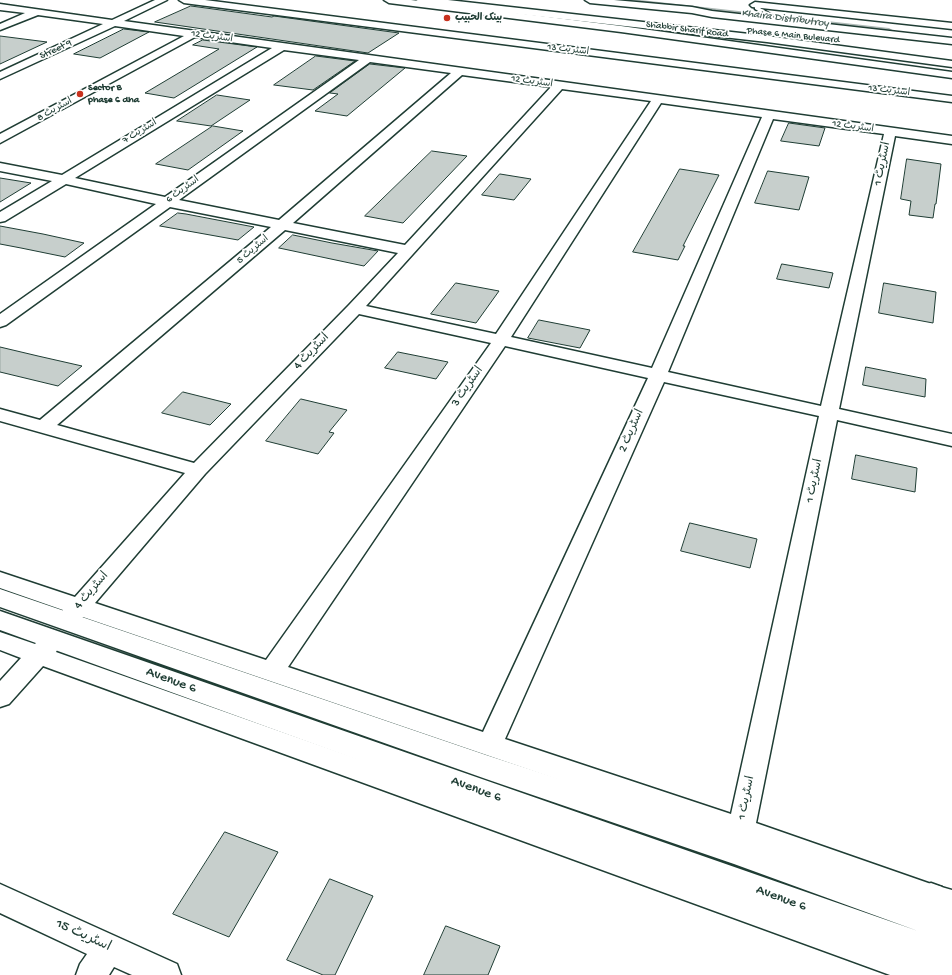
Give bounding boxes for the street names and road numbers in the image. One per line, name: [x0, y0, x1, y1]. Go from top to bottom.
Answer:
street label: Shabbir Sharif Road: [645, 19, 729, 41]
street label: Phase 6 Main Bulevard: [746, 25, 840, 47]
street label: اسٹریٹ 12: [190, 28, 234, 46]
street label: Street 9: [38, 37, 74, 63]
street label: اسٹریٹ 13: [546, 41, 590, 59]
street label: اسٹریٹ 12: [510, 73, 554, 91]
street label: اسٹریٹ 13: [867, 82, 911, 100]
street label: اسٹریٹ 8: [35, 95, 75, 125]
street label: اسٹریٹ 7: [121, 117, 159, 147]
street label: اسٹریٹ 12: [831, 118, 875, 136]
street label: اسٹریٹ 1: [871, 141, 895, 187]
street label: اسٹریٹ 6: [164, 174, 202, 206]
street label: اسٹریٹ 5: [235, 233, 271, 267]
street label: اسٹریٹ 4: [291, 331, 333, 373]
street label: اسٹریٹ 3: [449, 364, 487, 410]
street label: اسٹریٹ 2: [616, 407, 648, 455]
street label: اسٹریٹ 1: [803, 458, 827, 504]
street label: اسٹریٹ 4: [72, 569, 112, 613]
street label: Avenue 6: [143, 664, 199, 698]
street label: Avenue 6: [448, 773, 504, 807]
street label: اسٹریٹ 1: [735, 775, 759, 821]
street label: Avenue 6: [753, 882, 809, 916]
street label: اسٹریٹ 15: [53, 916, 113, 956]

